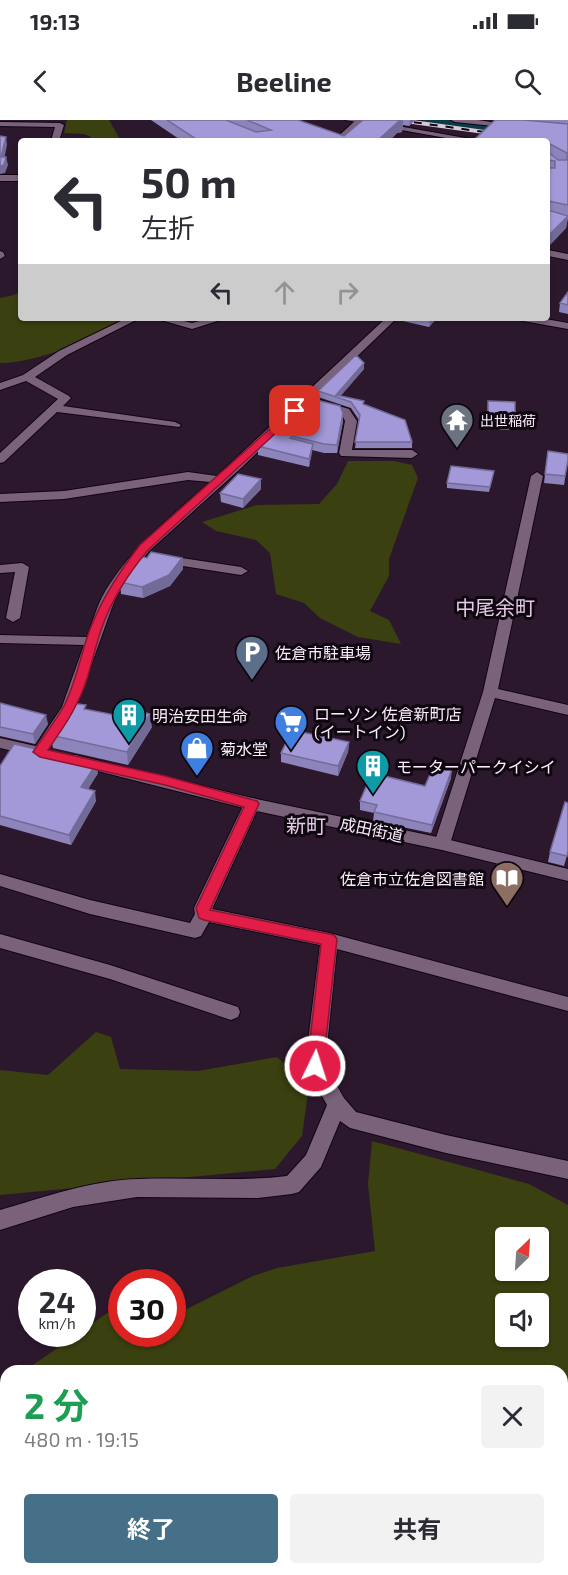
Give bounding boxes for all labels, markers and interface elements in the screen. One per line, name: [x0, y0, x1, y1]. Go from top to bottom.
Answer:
text: 19:13: [30, 8, 80, 34]
icon: back: [24, 65, 57, 98]
text: Beeline: [236, 65, 332, 97]
icon: search: [511, 65, 544, 98]
text: 50 m: [141, 156, 237, 206]
icon: left: [42, 162, 120, 240]
text: 左折: [141, 211, 195, 243]
icon: left: [205, 276, 238, 309]
icon: ahead: [268, 276, 301, 309]
icon: right: [331, 276, 364, 309]
pin: [269, 385, 320, 436]
icon: arrive: [278, 394, 311, 427]
temple icon: 出世稲荷: [439, 402, 475, 449]
place label: 出世稲荷: [480, 412, 536, 429]
district label: 中尾余町: [455, 595, 535, 619]
parking icon: 佐倉市駐車場: [234, 634, 270, 681]
place label: 佐倉市駐車場: [275, 643, 371, 662]
building icon: 明治安田生命: [111, 697, 147, 744]
supermarket icon: ローソン 佐倉新町店 (イートイン): [273, 704, 309, 751]
place label: ローソン 佐倉新町店 (イートイン): [314, 704, 462, 741]
place label: 明治安田生命: [152, 706, 248, 725]
shop icon: 菊水堂: [179, 730, 215, 777]
place label: 菊水堂: [220, 739, 268, 758]
building icon: モーターパークイシイ: [355, 748, 391, 795]
place label: モーターパークイシイ: [396, 757, 556, 776]
district label: 新町: [286, 813, 326, 837]
street label: 成田街道: [339, 813, 405, 845]
library icon: 佐倉市立佐倉図書館: [489, 860, 525, 907]
place label: 佐倉市立佐倉図書館: [340, 869, 484, 888]
position arrow: [283, 1034, 347, 1098]
north arrow: [495, 1227, 549, 1281]
map controls: [495, 1227, 549, 1347]
speed limit sign: 30: [108, 1269, 186, 1347]
text: 24: [39, 1283, 75, 1319]
button: sound: [495, 1293, 549, 1347]
text: km/h: [38, 1314, 76, 1332]
text: 2 分: [24, 1383, 89, 1426]
button: close: [481, 1385, 544, 1448]
text: 480 m · 19:15: [24, 1427, 139, 1451]
button: 終了: [24, 1494, 278, 1563]
button: 共有: [290, 1494, 544, 1563]

